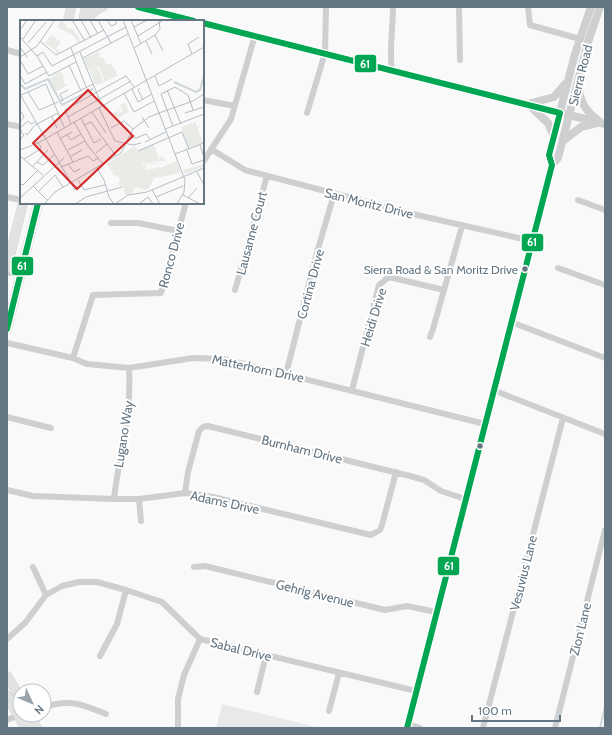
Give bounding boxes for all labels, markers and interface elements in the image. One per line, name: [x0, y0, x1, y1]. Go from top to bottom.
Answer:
inset map: [20, 20, 204, 204]
street label: Sierra Road: [565, 43, 595, 107]
line badge: 61: [354, 54, 377, 73]
text: 61: [360, 57, 370, 71]
street label: San Moritz Drive: [323, 184, 415, 222]
street label: Lausanne Court: [232, 189, 270, 276]
street label: Ronco Drive: [155, 220, 187, 289]
line badge: 61: [521, 233, 544, 252]
text: 61: [527, 235, 537, 249]
street label: Cortina Drive: [293, 247, 327, 321]
line badge: 61: [11, 256, 34, 276]
text: 61: [17, 259, 27, 273]
place label: Sierra Road & San Moritz Drive: [364, 262, 518, 277]
marker: Sierra Road & San Moritz Drive: [520, 264, 530, 274]
street label: Heidi Drive: [357, 285, 390, 348]
street label: Matterhorn Drive: [211, 350, 306, 386]
street label: Lugano Way: [110, 399, 136, 469]
street label: Burnham Drive: [260, 431, 344, 467]
unlabelled marker: [475, 441, 485, 451]
street label: Adams Drive: [189, 487, 261, 517]
street label: Vesuvius Lane: [506, 533, 540, 612]
line badge: 61: [437, 556, 460, 576]
text: 61: [444, 559, 454, 573]
street label: Gehrig Avenue: [274, 576, 356, 611]
street label: Zion Lane: [566, 601, 594, 657]
street label: Sabal Drive: [209, 634, 274, 664]
north arrow: [12, 683, 52, 723]
scale bar: [472, 697, 560, 723]
text: N: [31, 702, 47, 718]
text: 100 m: [478, 703, 512, 718]

